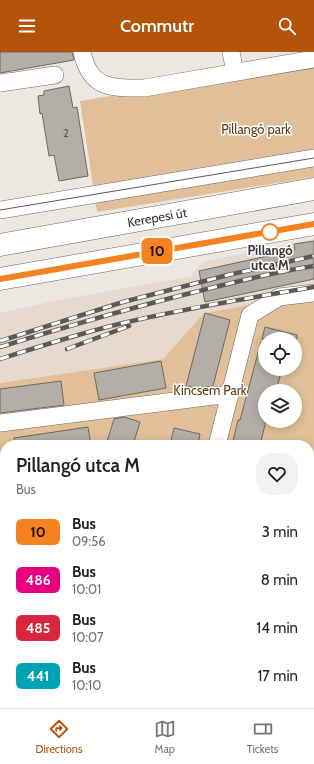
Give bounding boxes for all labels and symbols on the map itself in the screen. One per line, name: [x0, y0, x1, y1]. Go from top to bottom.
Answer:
park label: Pillangó park: [221, 121, 291, 137]
house number: 2: [63, 126, 69, 140]
street label: Kerepesi út: [126, 204, 189, 230]
marker: Pillangó utca M: [261, 223, 279, 241]
line badge: 10: [139, 238, 175, 264]
place label: Pillangó utca M: [247, 242, 293, 273]
park label: Kincsem Park: [173, 382, 247, 398]

